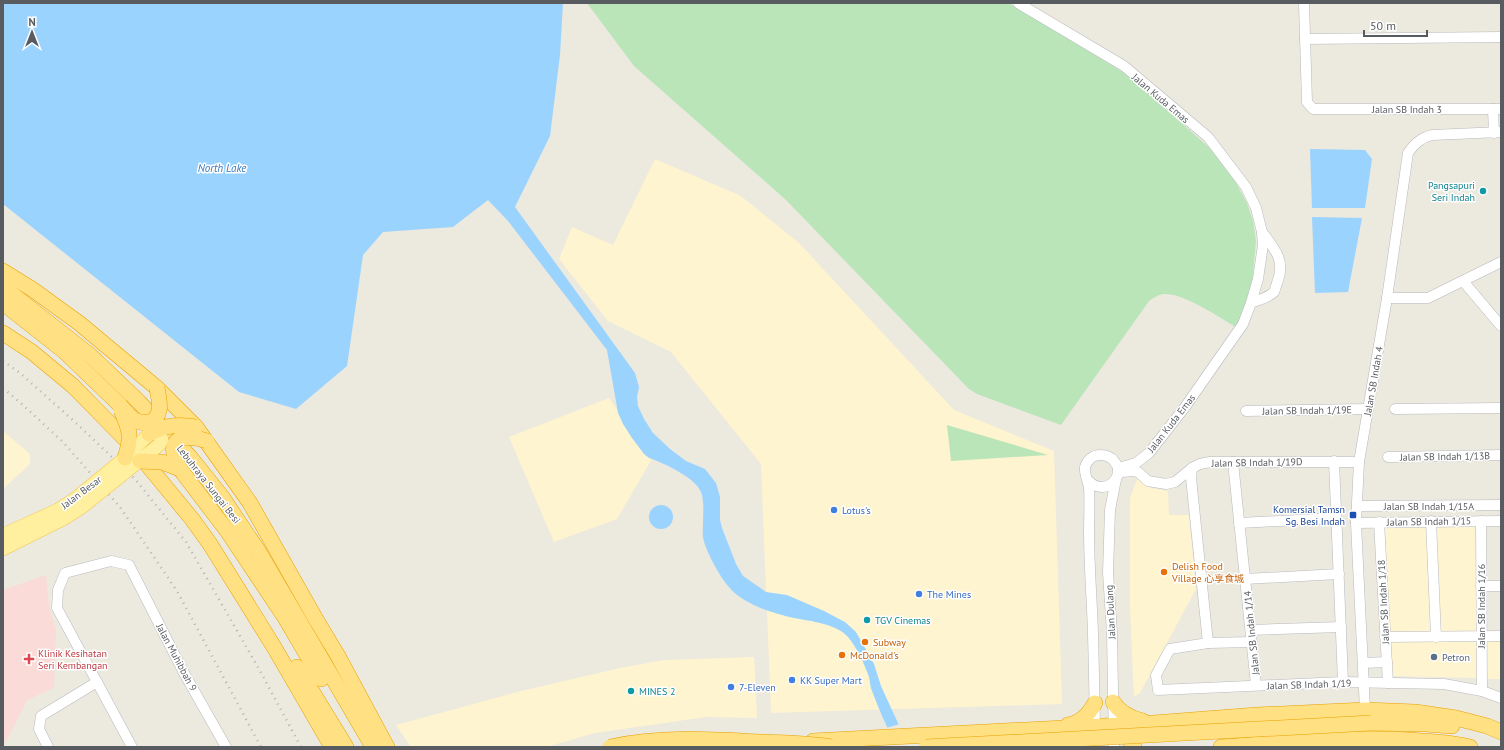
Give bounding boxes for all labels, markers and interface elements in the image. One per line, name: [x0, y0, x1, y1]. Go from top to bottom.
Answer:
north arrow: [12, 12, 52, 52]
scale bar: [1364, 12, 1427, 38]
text: N: [28, 15, 36, 29]
text: 50 m: [1370, 18, 1396, 33]
street label: Jalan Kuda Emas: [1129, 70, 1192, 126]
street label: Jalan SB Indah 3: [1371, 103, 1442, 116]
water label: North Lake: [198, 161, 246, 175]
place label: Pangsapuri Seri Indah: [1428, 179, 1475, 204]
marker: Pangsapuri Seri Indah: [1478, 186, 1488, 196]
street label: Jalan SB Indah 4: [1361, 345, 1386, 418]
street label: Jalan Kuda Emas: [1144, 391, 1198, 456]
street label: Jalan SB Indah 1/19E: [1261, 403, 1352, 418]
street label: Lebuhraya Sungai Besi: [174, 442, 243, 526]
street label: Jalan SB Indah 1/13B: [1399, 449, 1490, 464]
street label: Jalan SB Indah 1/19D: [1210, 455, 1303, 470]
street label: Jalan Besar: [58, 473, 105, 512]
street label: Jalan SB Indah 1/15A: [1383, 500, 1474, 513]
place label: Komersial Tamsn Sg. Besi Indah: [1273, 503, 1345, 528]
place label: Lotus's: [842, 504, 871, 517]
marker: Lotus's: [829, 505, 839, 515]
marker: Komersial Tamsn Sg. Besi Indah: [1348, 510, 1358, 520]
street label: Jalan SB Indah 1/15: [1386, 514, 1471, 529]
street label: Jalan SB Indah 1/18: [1375, 559, 1392, 645]
place label: Delish Food Village 心享食城: [1171, 560, 1244, 585]
street label: Jalan SB Indah 1/16: [1475, 564, 1488, 649]
marker: Delish Food Village 心享食城: [1159, 567, 1169, 577]
street label: Jalan Dulang: [1103, 584, 1118, 641]
place label: The Mines: [927, 588, 971, 601]
marker: The Mines: [914, 589, 924, 599]
street label: Jalan SB Indah 1/14: [1241, 590, 1262, 677]
place label: TGV Cinemas: [875, 614, 930, 627]
marker: TGV Cinemas: [862, 615, 872, 625]
street label: Jalan Muhibbah 9: [153, 620, 200, 693]
place label: Subway: [873, 636, 906, 649]
marker: Subway: [860, 637, 870, 647]
place label: Klinik Kesihatan Seri Kembangan: [38, 647, 108, 672]
place label: McDonald's: [850, 649, 899, 662]
marker: McDonald's: [837, 650, 847, 660]
place label: Petron: [1442, 651, 1470, 664]
marker: Petron: [1429, 652, 1439, 662]
marker: Klinik Kesihatan Seri Kembangan: [23, 653, 35, 665]
place label: KK Super Mart: [800, 674, 862, 687]
marker: KK Super Mart: [787, 675, 797, 685]
street label: Jalan SB Indah 1/19: [1266, 677, 1351, 693]
place label: 7-Eleven: [739, 681, 776, 694]
marker: 7-Eleven: [726, 682, 736, 692]
place label: MINES 2: [639, 685, 675, 698]
marker: MINES 2: [626, 686, 636, 696]

